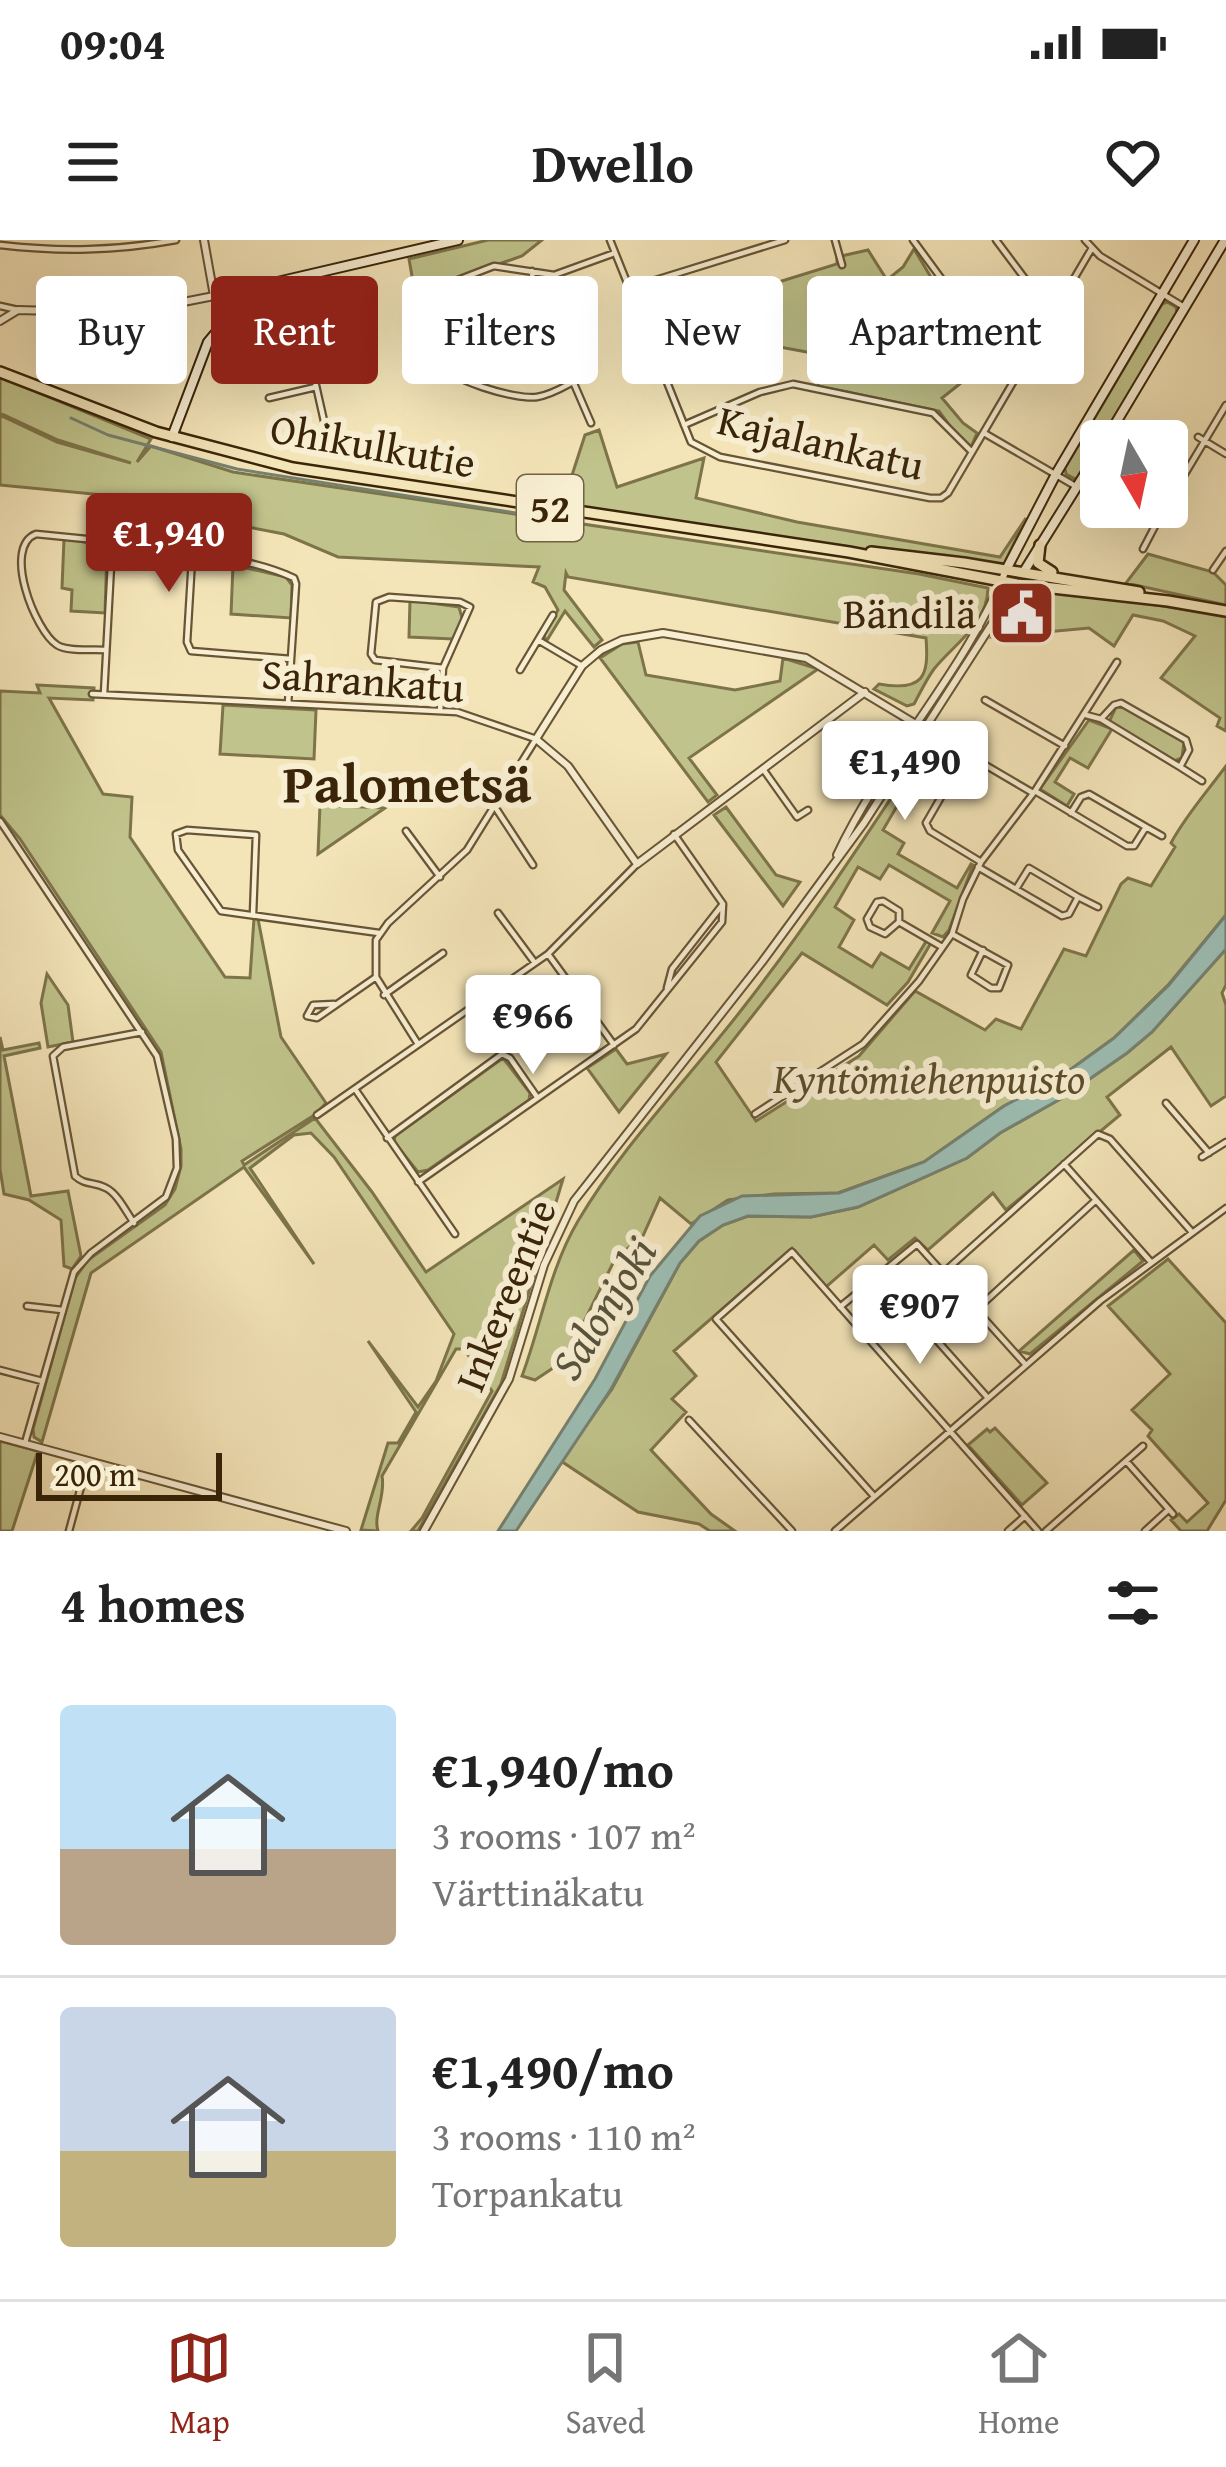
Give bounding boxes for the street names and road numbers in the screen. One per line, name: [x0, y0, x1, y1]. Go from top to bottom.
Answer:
street label: Kajalankatu: [712, 388, 930, 495]
street label: Ohikulkutie: [266, 396, 480, 493]
road number: 52: [517, 475, 583, 541]
street label: Sahrankatu: [260, 642, 467, 717]
street label: Inkereentie: [438, 1189, 571, 1400]

